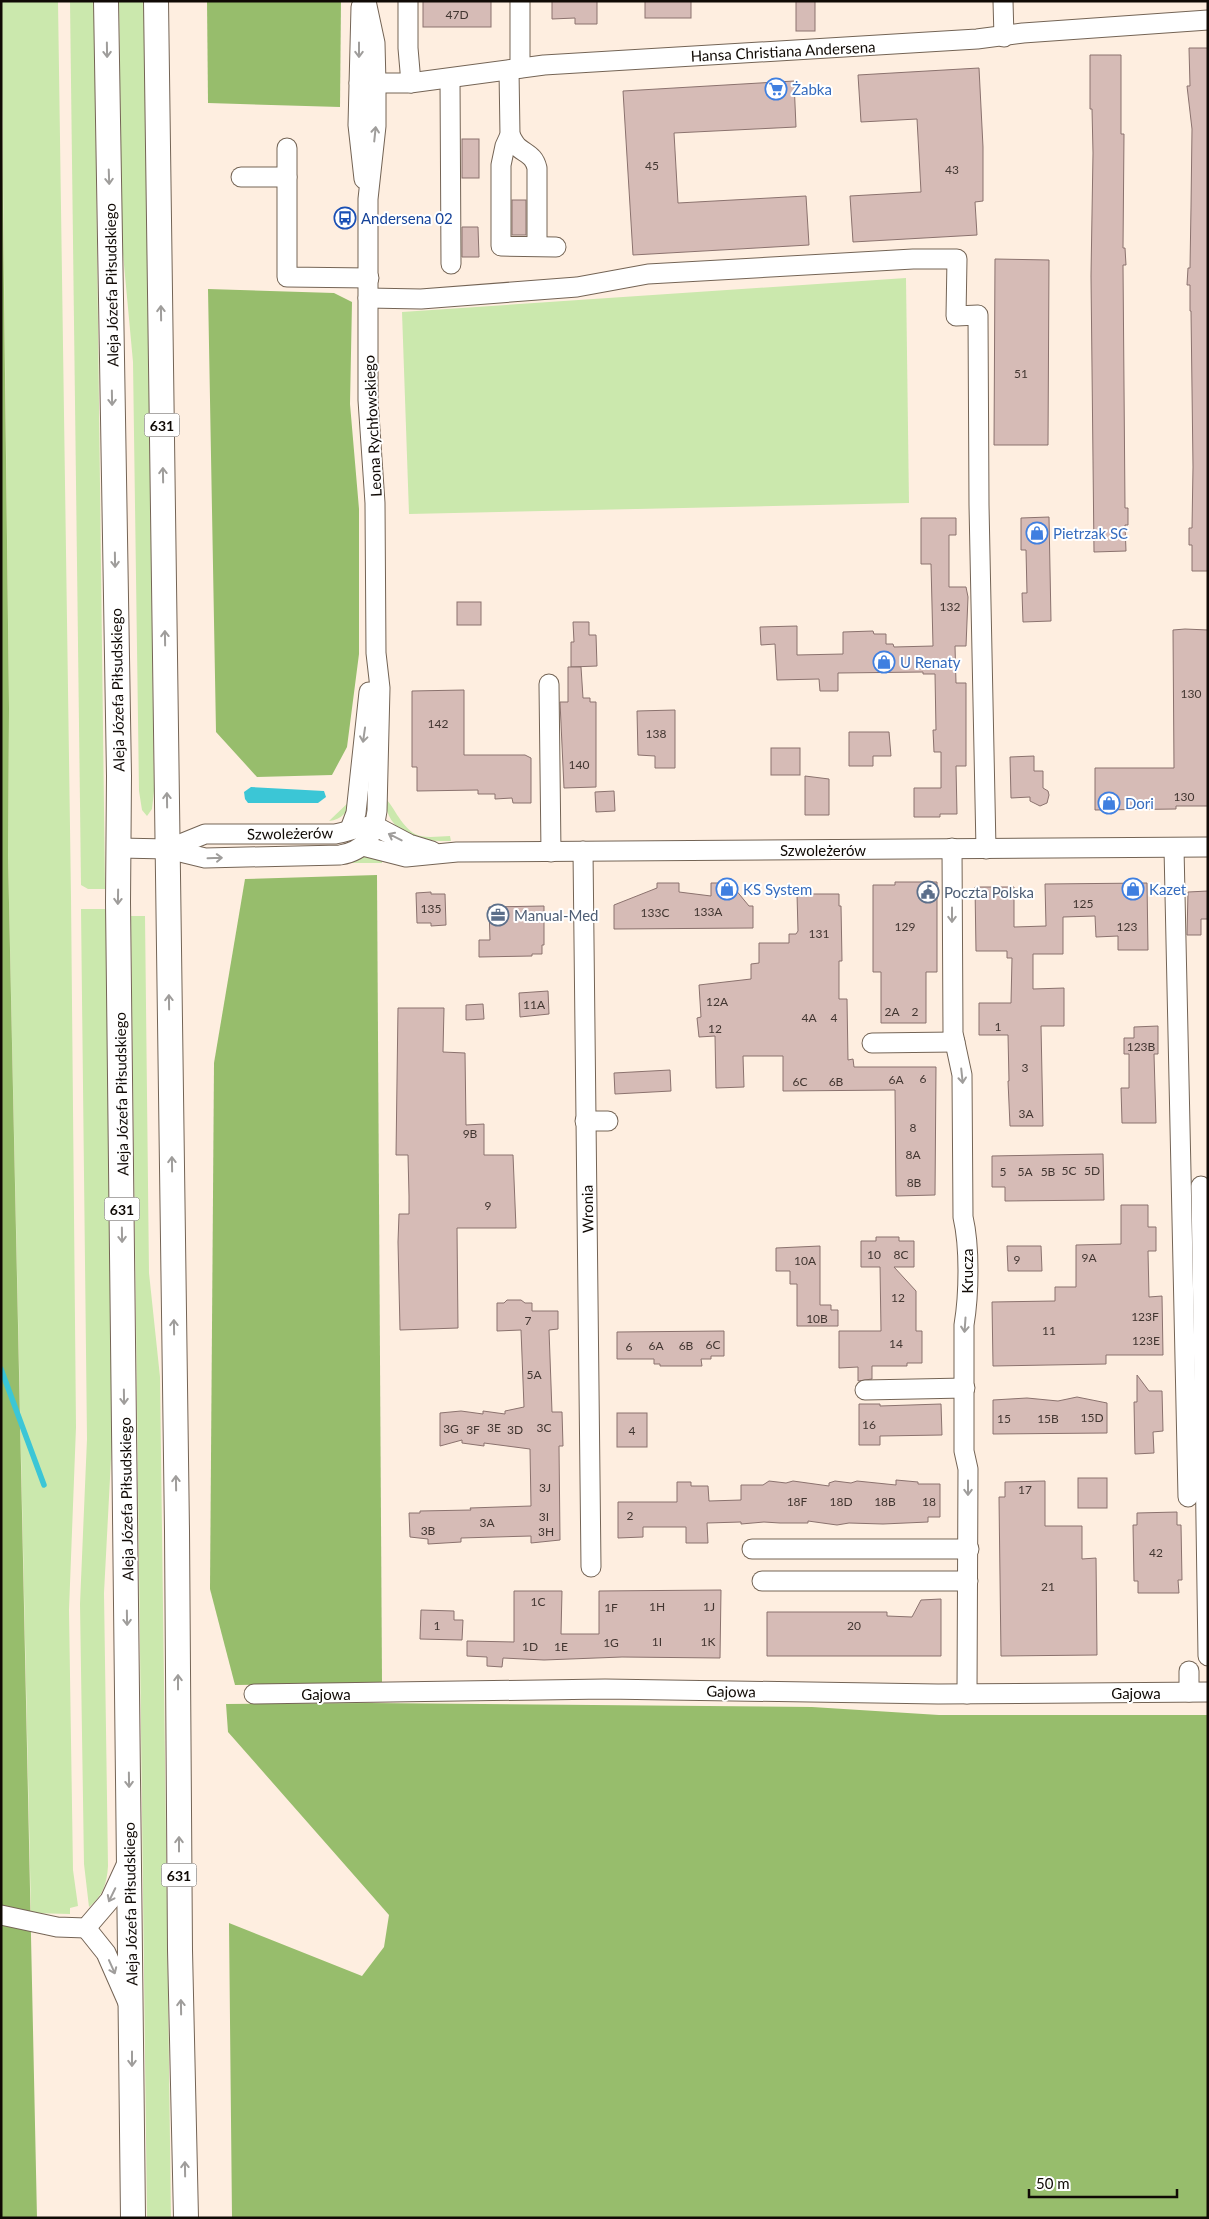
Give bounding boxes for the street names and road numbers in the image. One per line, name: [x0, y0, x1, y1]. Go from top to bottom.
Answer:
street label: Hansa Christiana Andersena: [690, 37, 876, 65]
street label: Aleja Józefa Piłsudskiego: [101, 203, 121, 367]
street label: Leona Rychłowskiego: [359, 355, 385, 497]
road number: 631: [144, 414, 180, 436]
street label: Aleja Józefa Piłsudskiego: [107, 608, 127, 772]
street label: Szwoleżerów: [247, 823, 333, 843]
street label: Szwoleżerów: [780, 841, 866, 859]
street label: Aleja Józefa Piłsudskiego: [111, 1012, 131, 1176]
street label: Wronia: [578, 1185, 596, 1233]
road number: 631: [104, 1198, 140, 1220]
street label: Krucza: [958, 1248, 976, 1294]
street label: Aleja Józefa Piłsudskiego: [116, 1417, 136, 1581]
street label: Gajowa: [706, 1682, 756, 1700]
street label: Gajowa: [1111, 1684, 1161, 1702]
street label: Gajowa: [301, 1685, 351, 1703]
street label: Aleja Józefa Piłsudskiego: [120, 1822, 140, 1986]
road number: 631: [162, 1864, 196, 1886]

